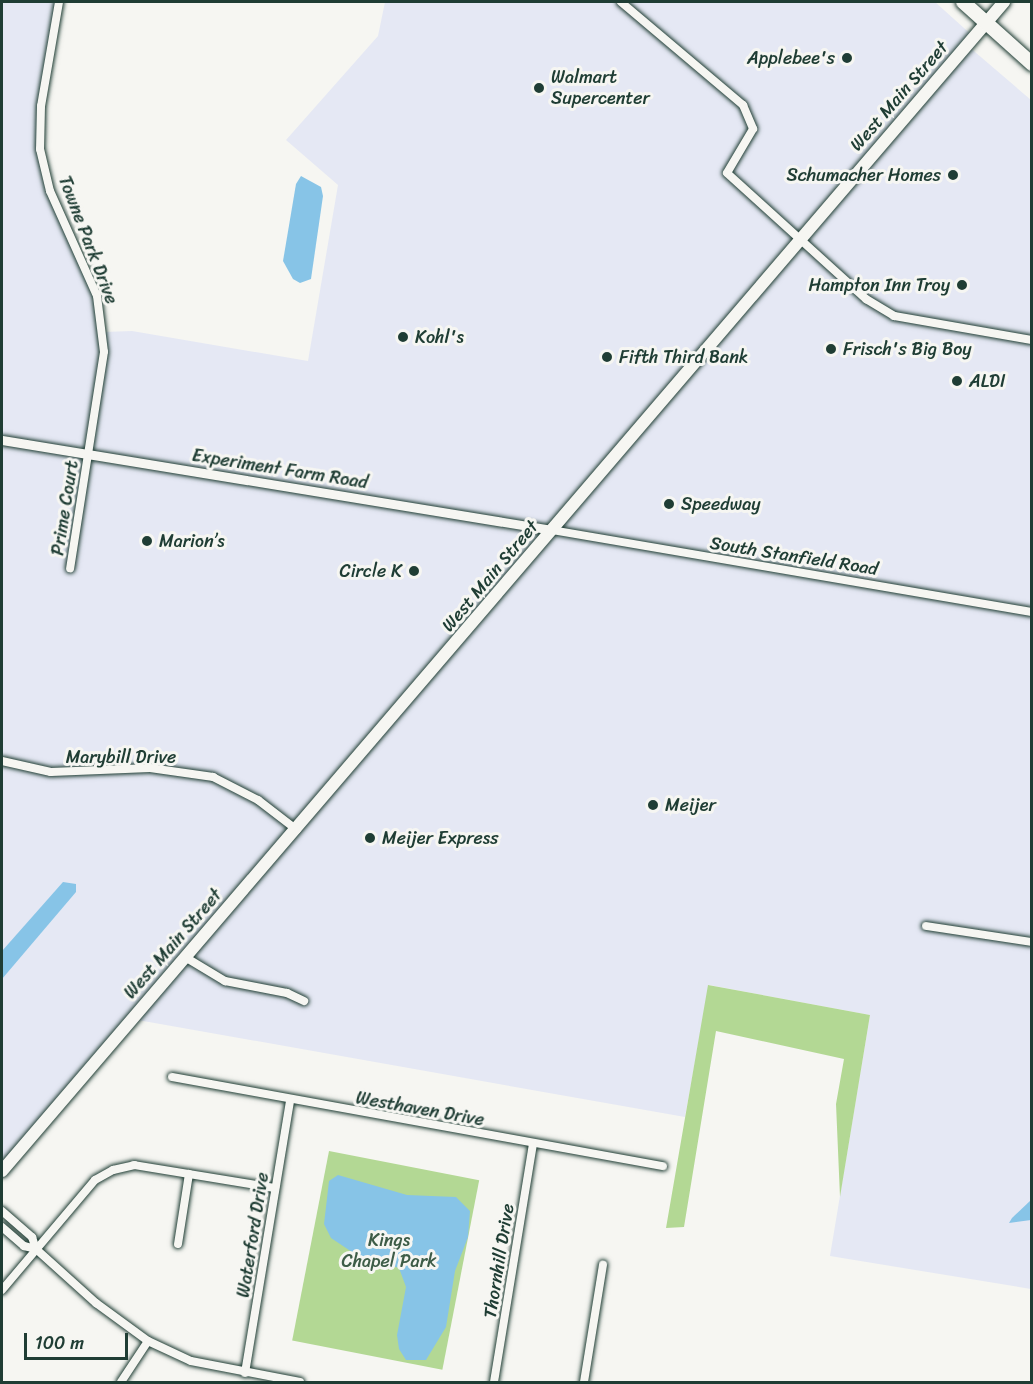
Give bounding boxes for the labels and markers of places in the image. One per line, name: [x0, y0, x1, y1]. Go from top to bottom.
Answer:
place label: Applebee's: [747, 47, 835, 69]
marker: Applebee's: [840, 51, 854, 65]
place label: Walmart Supercenter: [551, 67, 650, 110]
marker: Walmart Supercenter: [532, 81, 546, 95]
place label: Schumacher Homes: [786, 164, 941, 186]
marker: Schumacher Homes: [946, 168, 960, 182]
place label: Hampton Inn Troy: [809, 274, 950, 296]
marker: Hampton Inn Troy: [955, 278, 969, 292]
place label: Kohl's: [415, 326, 464, 348]
marker: Kohl's: [396, 330, 410, 344]
place label: Frisch's Big Boy: [843, 338, 972, 360]
marker: Frisch's Big Boy: [824, 342, 838, 356]
place label: Fifth Third Bank: [619, 346, 749, 368]
marker: Fifth Third Bank: [600, 350, 614, 364]
place label: ALDI: [969, 370, 1005, 392]
marker: ALDI: [950, 374, 964, 388]
place label: Speedway: [681, 493, 761, 515]
marker: Speedway: [662, 497, 676, 511]
place label: Marion’s: [159, 530, 225, 552]
marker: Marion’s: [140, 534, 154, 548]
place label: Circle K: [339, 560, 402, 582]
marker: Circle K: [407, 564, 421, 578]
place label: Meijer: [665, 794, 716, 816]
marker: Meijer: [646, 798, 660, 812]
place label: Meijer Express: [382, 827, 499, 849]
marker: Meijer Express: [363, 831, 377, 845]

